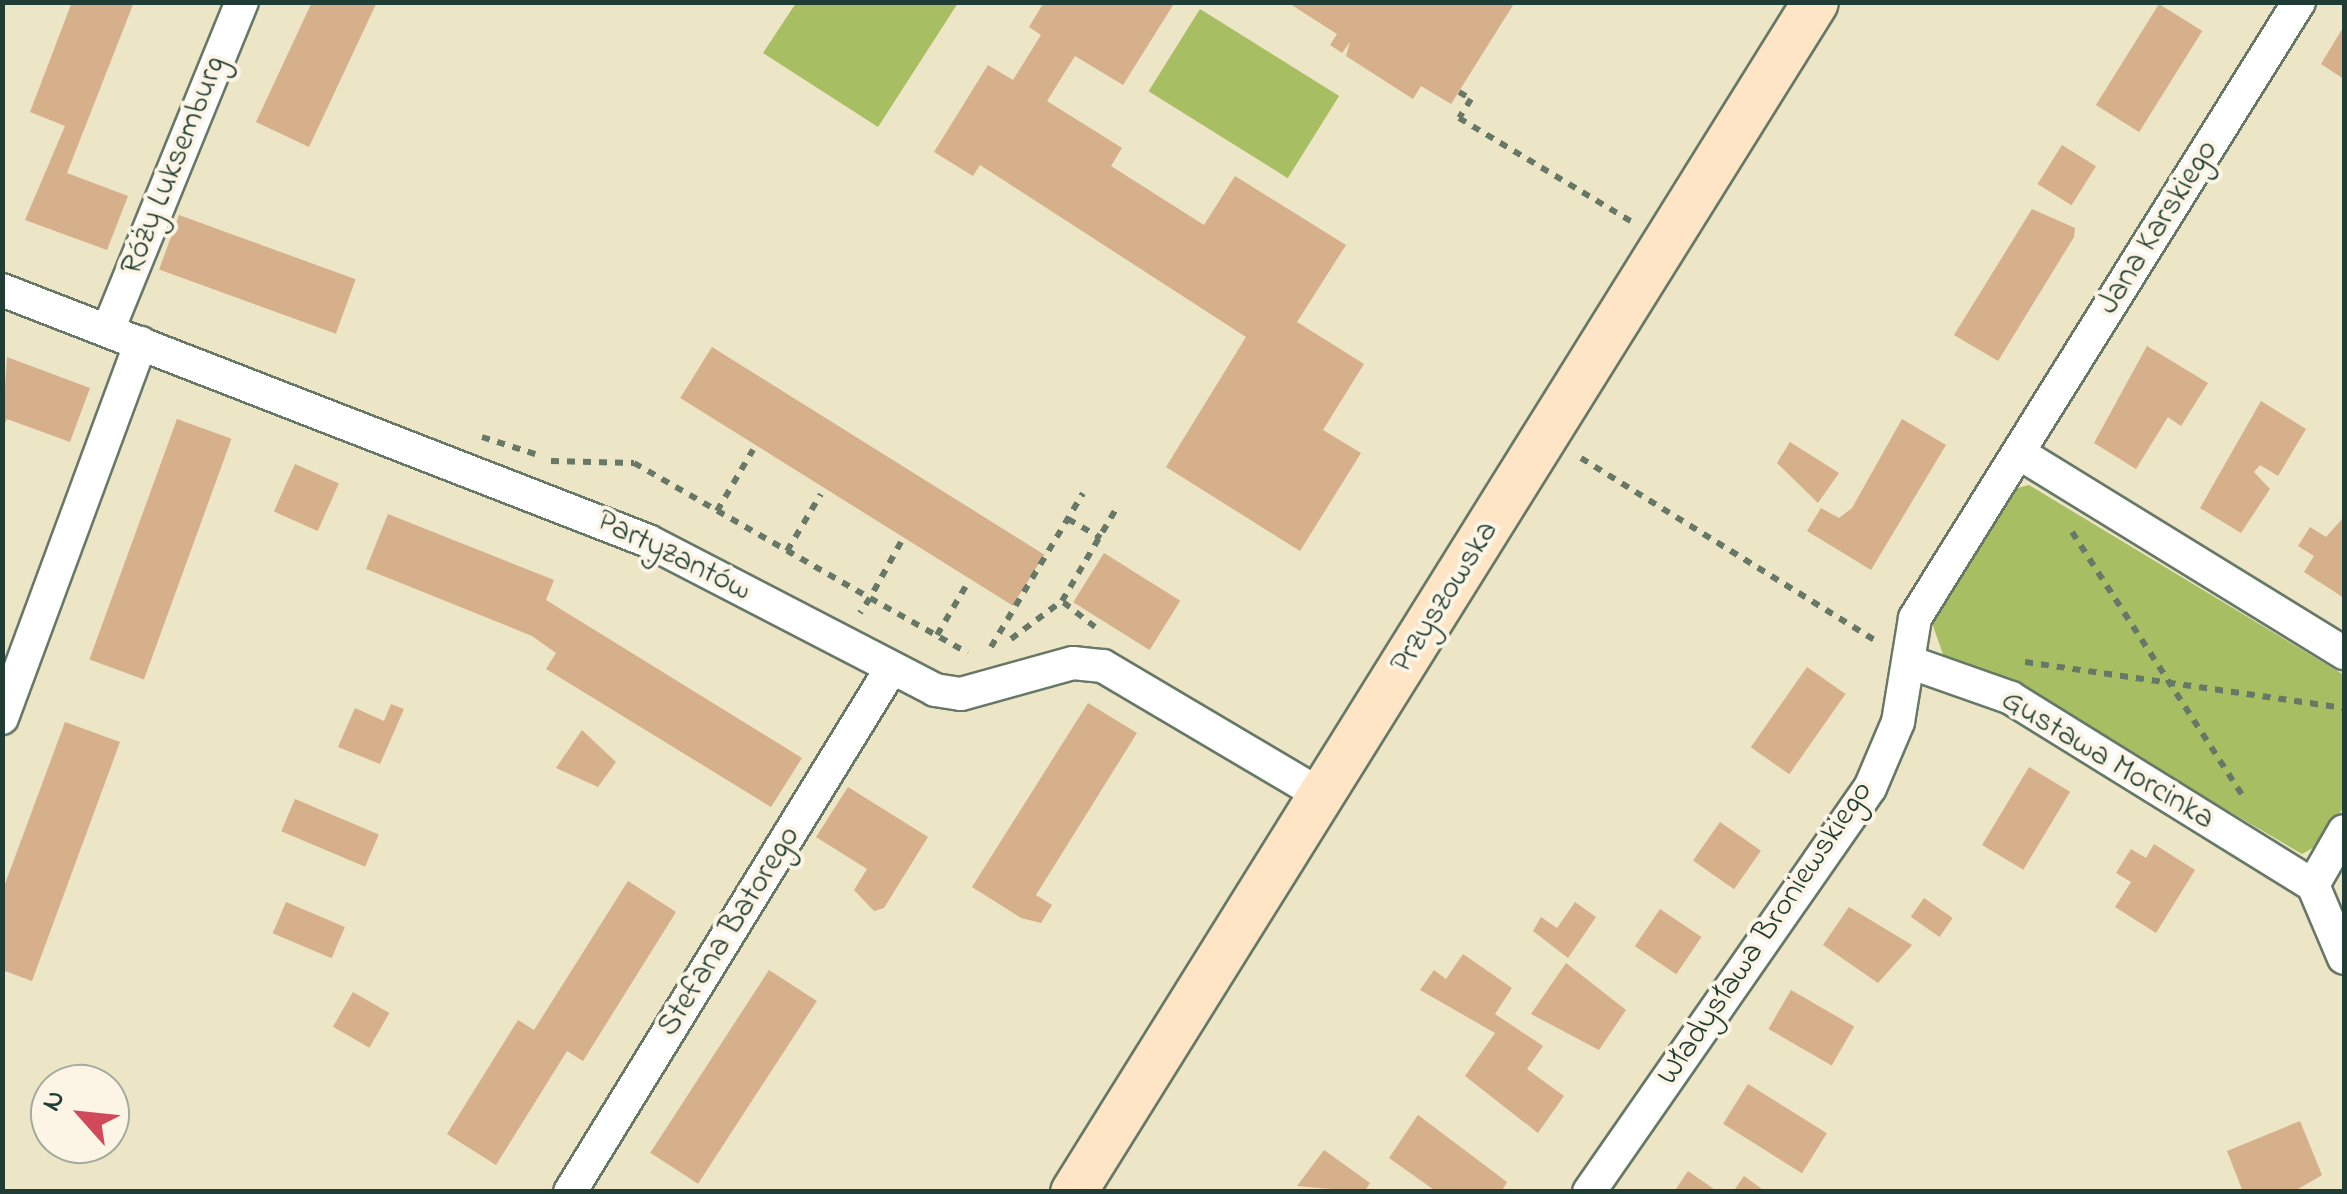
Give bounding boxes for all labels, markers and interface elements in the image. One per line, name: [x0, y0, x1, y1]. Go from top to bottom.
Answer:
street label: Róży Luksemburg: [114, 51, 236, 281]
street label: Jana Karskiego: [2090, 134, 2228, 322]
street label: Partyzantów: [589, 503, 757, 611]
street label: Przyszowska: [1384, 515, 1508, 681]
street label: Gustawa Morcinka: [1993, 682, 2221, 840]
street label: Władysława Broniewskiego: [1650, 775, 1882, 1093]
street label: Stefana Batorego: [650, 820, 810, 1044]
north arrow: [30, 1064, 130, 1164]
text: N: [32, 1083, 77, 1119]

